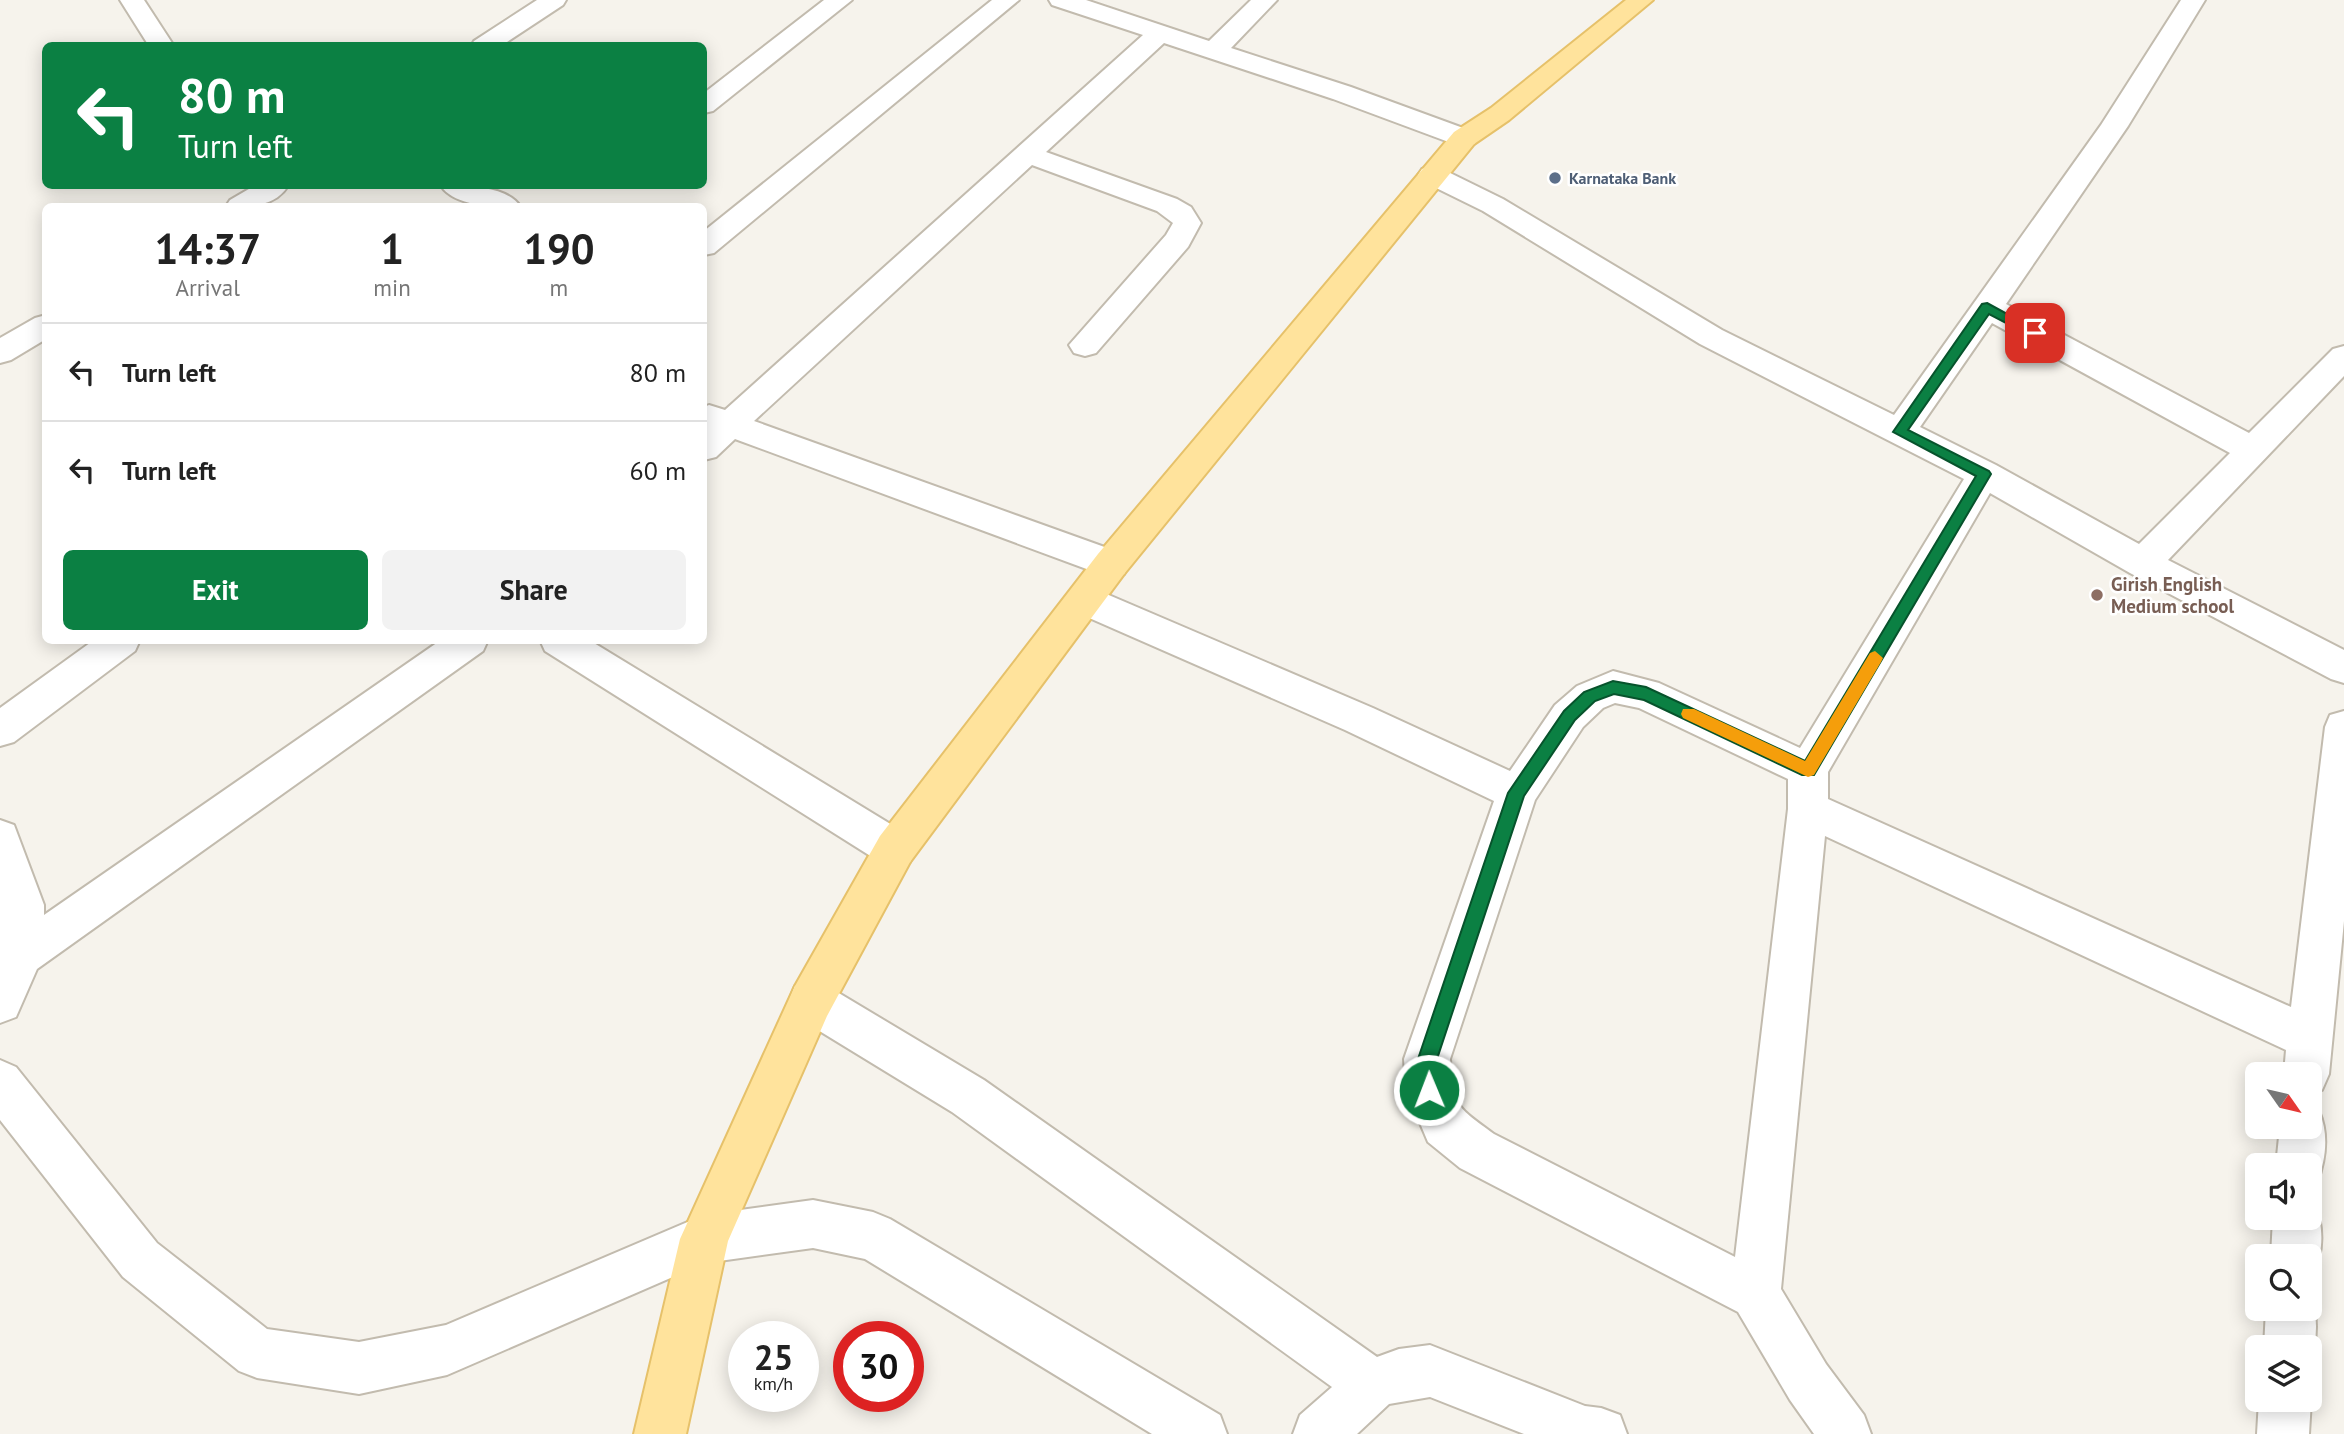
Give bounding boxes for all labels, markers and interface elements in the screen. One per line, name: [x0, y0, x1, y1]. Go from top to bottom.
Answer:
text: 80 m: [178, 63, 285, 127]
icon: left: [63, 70, 154, 161]
text: Turn left: [178, 125, 293, 167]
place label: Karnataka Bank: [1569, 168, 1676, 188]
marker: Karnataka Bank: [1547, 170, 1563, 186]
text: 14:37: [154, 221, 261, 276]
text: 1: [380, 221, 404, 276]
text: 190: [523, 221, 595, 276]
text: Arrival: [175, 273, 240, 302]
text: min: [373, 273, 411, 302]
text: m: [550, 273, 568, 302]
pin: [2005, 303, 2065, 363]
icon: arrive: [2016, 314, 2054, 352]
icon: left: [63, 353, 101, 391]
text: Turn left: [122, 356, 216, 389]
text: 80 m: [630, 356, 686, 389]
icon: left: [63, 451, 101, 489]
text: Turn left: [122, 454, 216, 487]
text: 60 m: [630, 454, 686, 487]
button: Exit: [63, 550, 368, 630]
button: Share: [382, 550, 686, 630]
place label: Girish English Medium school: [2111, 572, 2235, 618]
marker: Girish English Medium school: [2089, 587, 2105, 603]
position arrow: [1392, 1053, 1466, 1127]
north arrow: [2245, 1062, 2322, 1139]
map controls: [2245, 1062, 2322, 1412]
button: sound: [2245, 1153, 2322, 1230]
button: search: [2245, 1244, 2322, 1321]
speed limit sign: 30: [833, 1321, 924, 1412]
text: 25: [754, 1334, 793, 1380]
button: layers: [2245, 1335, 2322, 1412]
text: km/h: [754, 1372, 793, 1395]

